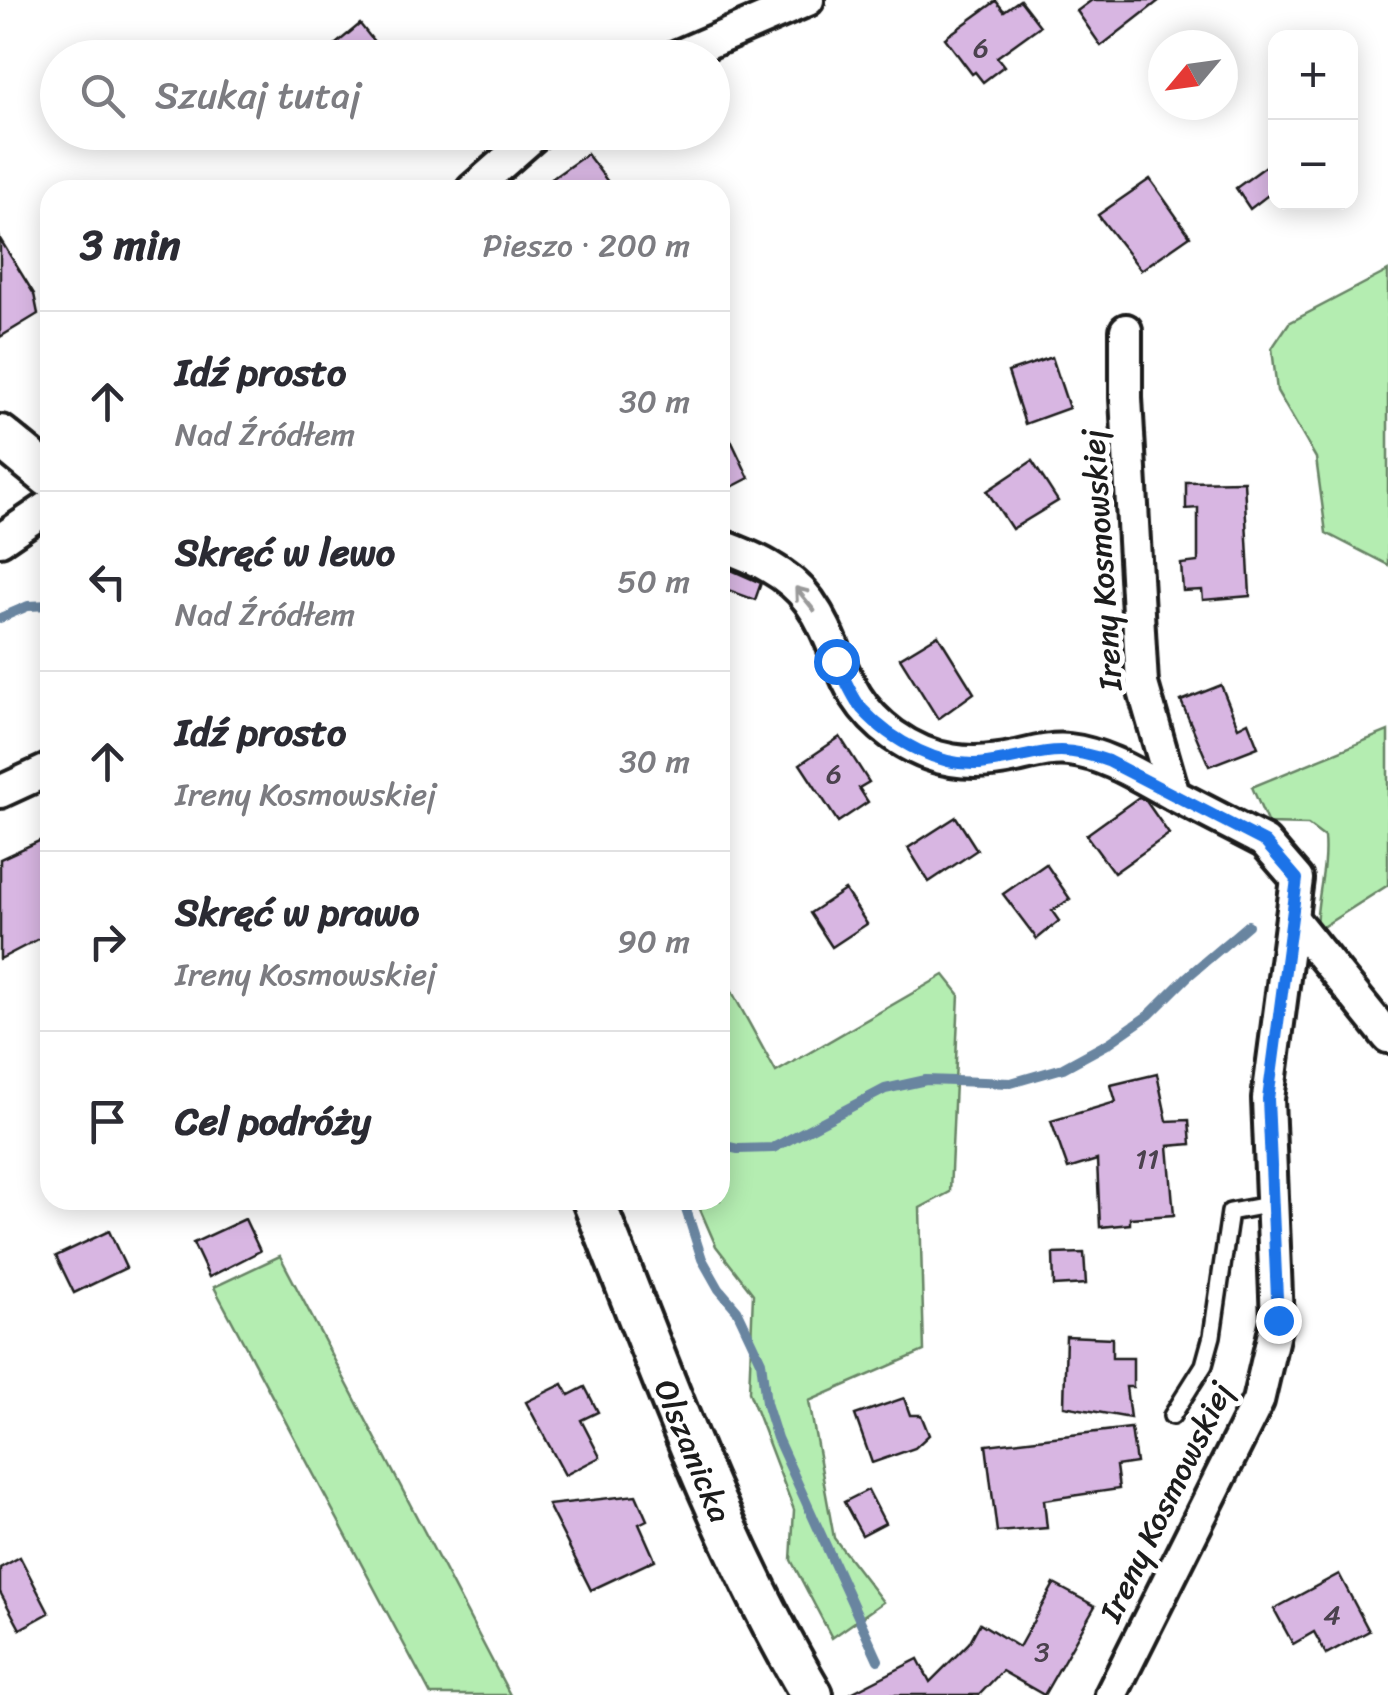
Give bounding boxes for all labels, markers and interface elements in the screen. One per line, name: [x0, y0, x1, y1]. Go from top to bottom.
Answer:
house number: 6: [973, 23, 989, 72]
north arrow: [1148, 30, 1238, 120]
map controls: [1268, 30, 1358, 210]
button: +: [1268, 30, 1358, 120]
search box: [40, 40, 730, 150]
text: Szukaj tutaj: [155, 62, 361, 129]
icon: search: [75, 68, 130, 123]
button: −: [1268, 120, 1358, 210]
text: 3 min: [80, 208, 180, 282]
text: Pieszo · 200 m: [483, 217, 690, 274]
text: Idź prosto: [175, 339, 346, 406]
text: 30 m: [619, 373, 690, 430]
icon: ahead: [80, 374, 135, 429]
text: Nad Źródłem: [175, 406, 355, 463]
street label: Ireny Kosmowskiej: [1064, 426, 1140, 693]
text: Skręć w lewo: [175, 519, 395, 586]
text: 50 m: [617, 553, 690, 610]
icon: left: [80, 554, 135, 609]
text: Nad Źródłem: [175, 586, 355, 643]
one-way arrow: [794, 587, 816, 613]
route start: [814, 639, 860, 685]
text: Idź prosto: [175, 699, 346, 766]
text: 30 m: [619, 733, 690, 790]
icon: ahead: [80, 734, 135, 789]
house number: 6: [826, 749, 842, 798]
text: Ireny Kosmowskiej: [175, 766, 437, 823]
text: Skręć w prawo: [175, 879, 419, 946]
text: 90 m: [617, 913, 690, 970]
icon: right: [80, 914, 135, 969]
text: Ireny Kosmowskiej: [175, 946, 437, 1003]
text: Cel podróży: [175, 1088, 371, 1155]
icon: arrive: [80, 1094, 135, 1149]
house number: 11: [1135, 1134, 1159, 1183]
route end: [1256, 1298, 1302, 1344]
street label: Olszanicka: [638, 1370, 749, 1532]
street label: Ireny Kosmowskiej: [1083, 1370, 1250, 1633]
house number: 4: [1323, 1590, 1341, 1639]
house number: 3: [1034, 1627, 1050, 1676]

